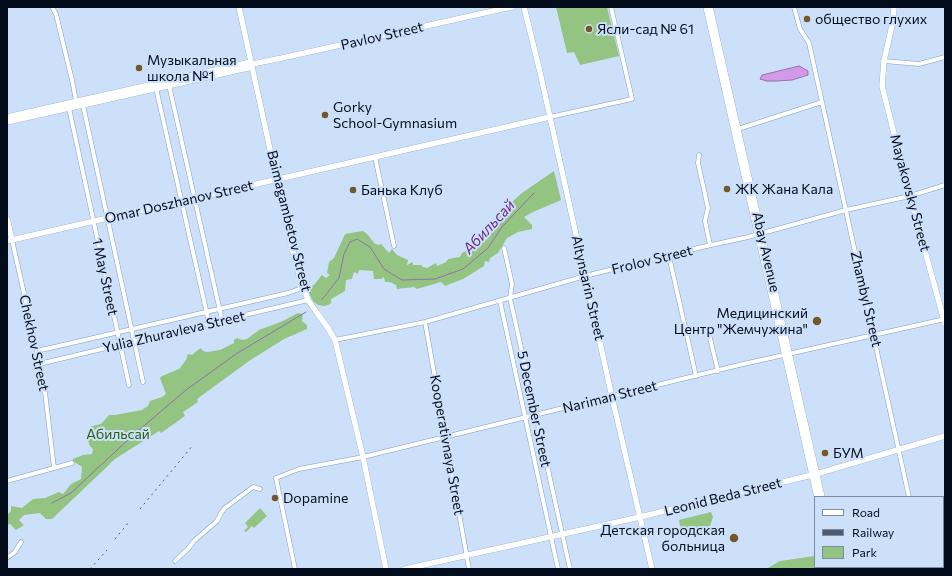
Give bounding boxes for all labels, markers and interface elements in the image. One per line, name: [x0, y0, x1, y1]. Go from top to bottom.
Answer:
place label: общество глухих: [815, 11, 927, 27]
marker: общество глухих: [802, 14, 812, 24]
street label: Pavlov Street: [339, 18, 425, 54]
place label: Ясли-сад № 61: [597, 21, 694, 37]
marker: Ясли-сад № 61: [584, 24, 594, 34]
place label: Музыкальная школа №1: [147, 52, 237, 84]
marker: Музыкальная школа №1: [134, 63, 144, 73]
place label: Gorky School-Gymnasium: [333, 99, 457, 132]
marker: Gorky School-Gymnasium: [320, 110, 330, 120]
street label: Mayakovsky Street: [886, 132, 934, 254]
street label: Baimagambetov Street: [263, 148, 315, 294]
street label: Omar Doszhanov Street: [103, 177, 255, 227]
place label: ЖК Жана Кала: [735, 181, 833, 197]
place label: Банька Клуб: [361, 182, 443, 198]
marker: ЖК Жана Кала: [722, 184, 732, 194]
marker: Банька Клуб: [348, 185, 358, 195]
water label: Абильсай: [459, 196, 519, 258]
street label: Abay Avenue: [749, 210, 783, 294]
street label: Altynsarin Street: [568, 234, 608, 342]
street label: 1 May Street: [89, 237, 121, 317]
street label: Frolov Street: [610, 242, 694, 278]
street label: Zhambyl Street: [847, 249, 885, 349]
street label: Chekhov Street: [16, 293, 52, 393]
place label: Медицинский Центр "Жемчужина": [674, 305, 808, 338]
street label: Yulia Zhuravleva Street: [101, 307, 247, 357]
marker: Медицинский Центр "Жемчужина": [811, 315, 823, 327]
street label: 5 December Street: [513, 349, 555, 469]
street label: Kooperativnaya Street: [426, 373, 468, 517]
street label: Nariman Street: [561, 377, 659, 417]
park label: Абильсай: [86, 426, 150, 442]
place label: БУМ: [833, 445, 864, 461]
marker: БУМ: [820, 448, 830, 458]
street label: Leonid Beda Street: [663, 474, 783, 520]
place label: Dopamine: [283, 490, 348, 506]
marker: Dopamine: [270, 493, 280, 503]
legend: [814, 496, 944, 568]
text: Road: [852, 505, 880, 519]
place label: Детская городская больница: [600, 522, 725, 554]
text: Railway: [852, 525, 894, 539]
marker: Детская городская больница: [728, 532, 740, 544]
text: Park: [852, 545, 877, 559]

